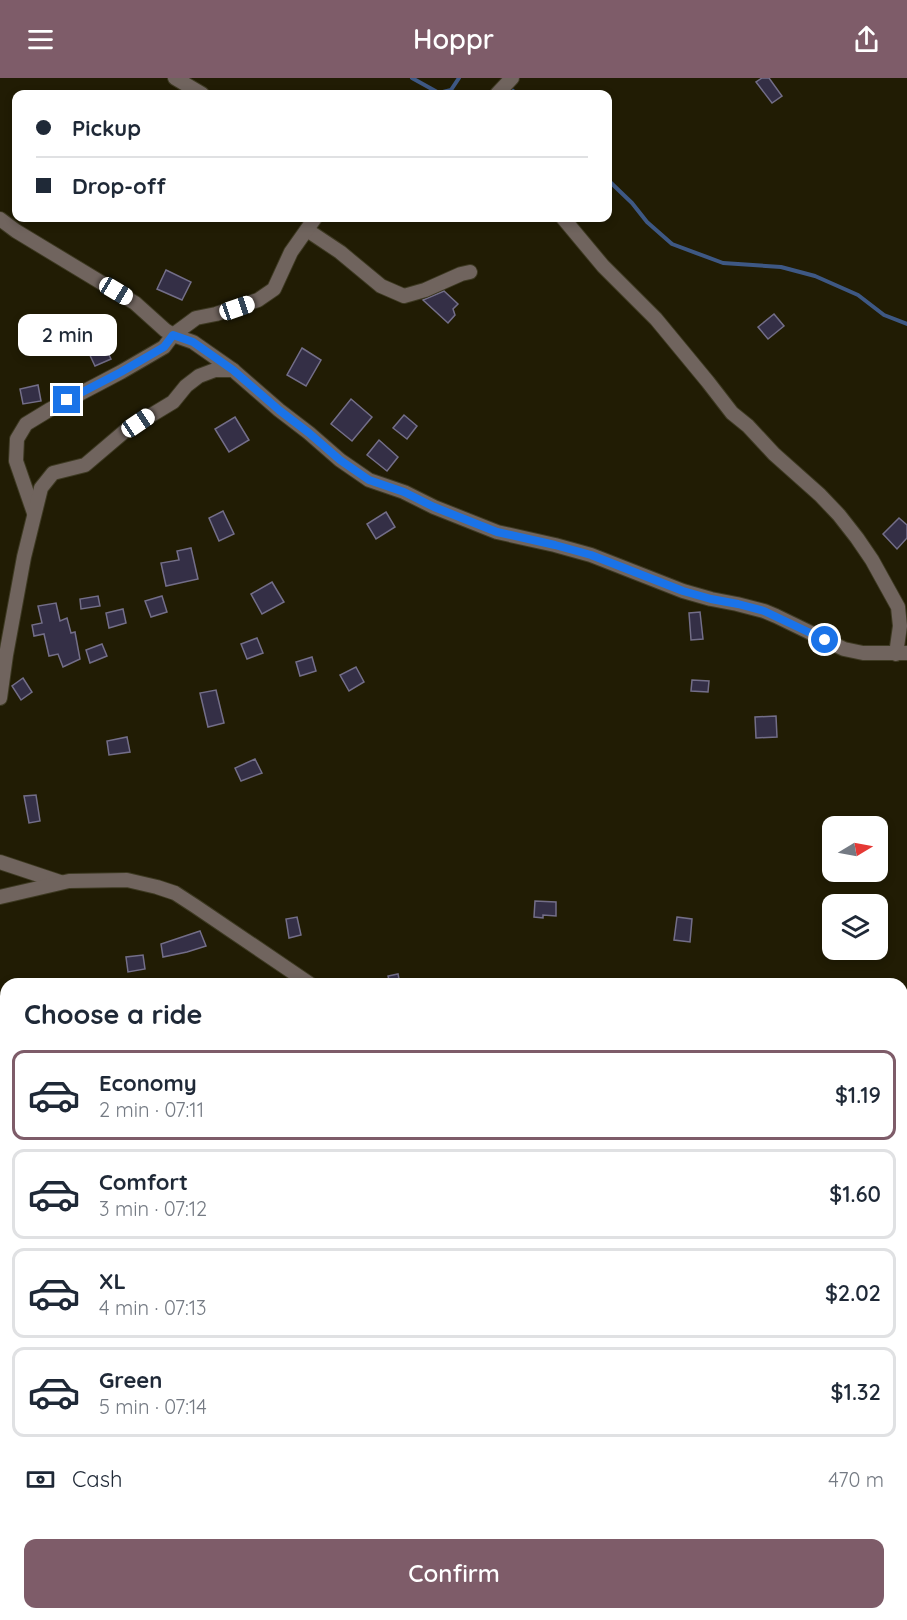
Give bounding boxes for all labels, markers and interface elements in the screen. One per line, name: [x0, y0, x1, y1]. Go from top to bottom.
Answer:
text: Hoppr: [413, 22, 494, 56]
icon: menu: [24, 23, 57, 56]
icon: share: [850, 23, 883, 56]
text: Pickup: [72, 114, 141, 142]
text: Drop-off: [72, 172, 166, 200]
car: [96, 274, 136, 308]
car: [217, 294, 257, 322]
callout: 2 min: [17, 313, 116, 355]
text: 2 min: [42, 322, 93, 347]
route end: [53, 386, 80, 413]
car: [118, 405, 158, 441]
route start: [811, 626, 838, 653]
north arrow: [822, 816, 888, 882]
map controls: [822, 816, 888, 960]
button: layers: [822, 894, 888, 960]
text: Choose a ride: [24, 997, 202, 1031]
icon: car: [27, 1068, 81, 1122]
text: Economy: [99, 1069, 197, 1097]
text: $1.19: [835, 1081, 881, 1109]
text: 2 min · 07:11: [99, 1097, 204, 1122]
icon: car: [27, 1167, 81, 1221]
text: Comfort: [99, 1168, 188, 1196]
text: $1.60: [829, 1180, 881, 1208]
text: 3 min · 07:12: [99, 1196, 207, 1221]
icon: car: [27, 1266, 81, 1320]
text: XL: [99, 1267, 126, 1295]
text: $2.02: [825, 1279, 881, 1307]
text: 4 min · 07:13: [99, 1295, 207, 1320]
icon: car: [27, 1365, 81, 1419]
text: Green: [99, 1366, 162, 1394]
text: $1.32: [831, 1378, 881, 1406]
text: 5 min · 07:14: [99, 1394, 207, 1419]
icon: cash: [24, 1463, 57, 1496]
text: Cash: [72, 1465, 123, 1493]
text: 470 m: [828, 1467, 884, 1492]
button: Confirm: [24, 1539, 884, 1608]

